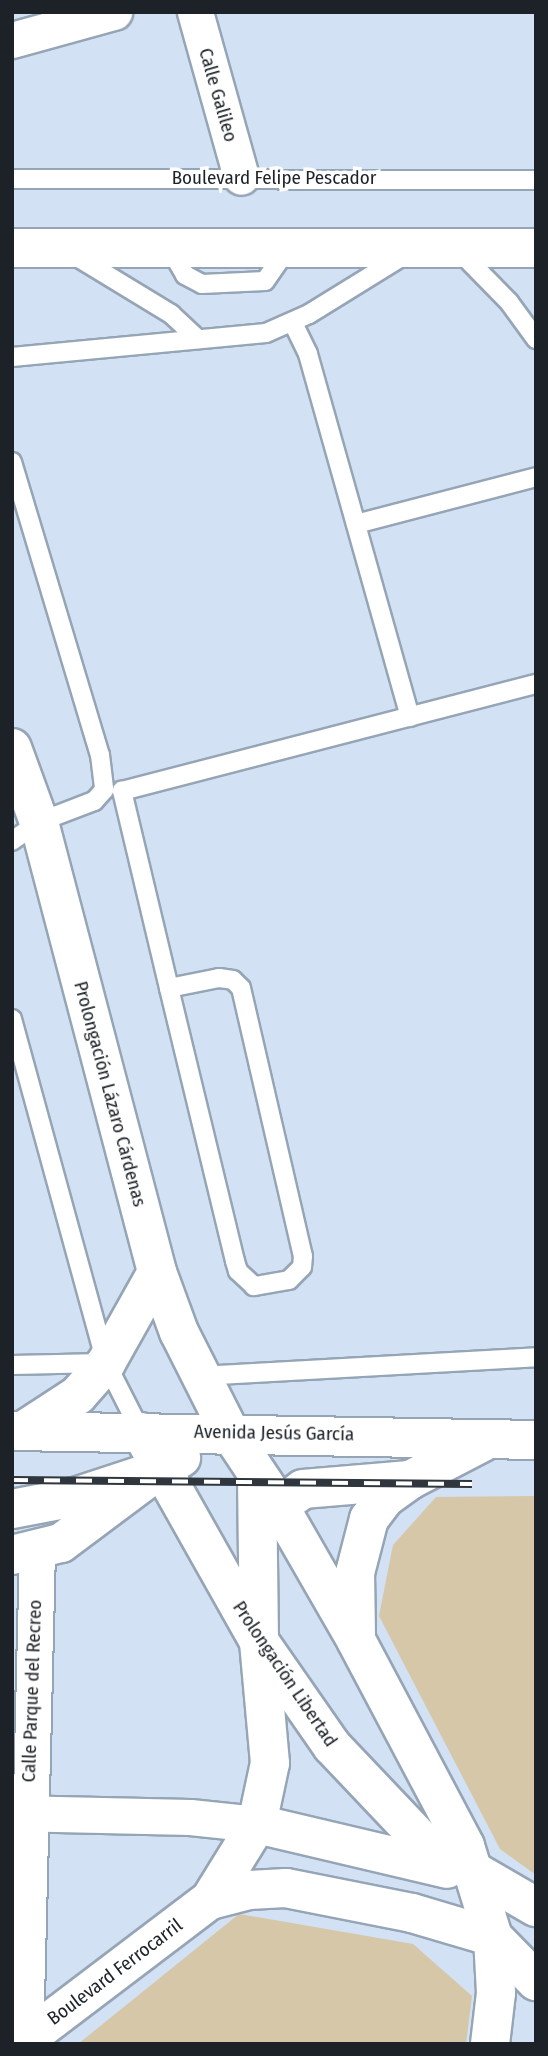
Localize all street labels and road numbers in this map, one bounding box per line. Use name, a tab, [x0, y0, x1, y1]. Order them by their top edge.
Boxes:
street label: Calle Galileo	[194, 45, 242, 145]
street label: Boulevard Felipe Pescador	[172, 167, 376, 189]
street label: Prolongación Lázaro Cárdenas	[69, 979, 151, 1209]
street label: Avenida Jesús García	[194, 1420, 354, 1446]
street label: Prolongación Libertad	[228, 1597, 342, 1751]
street label: Calle Parque del Recreo	[17, 1599, 47, 1783]
street label: Boulevard Ferrocarril	[43, 1914, 187, 2030]

